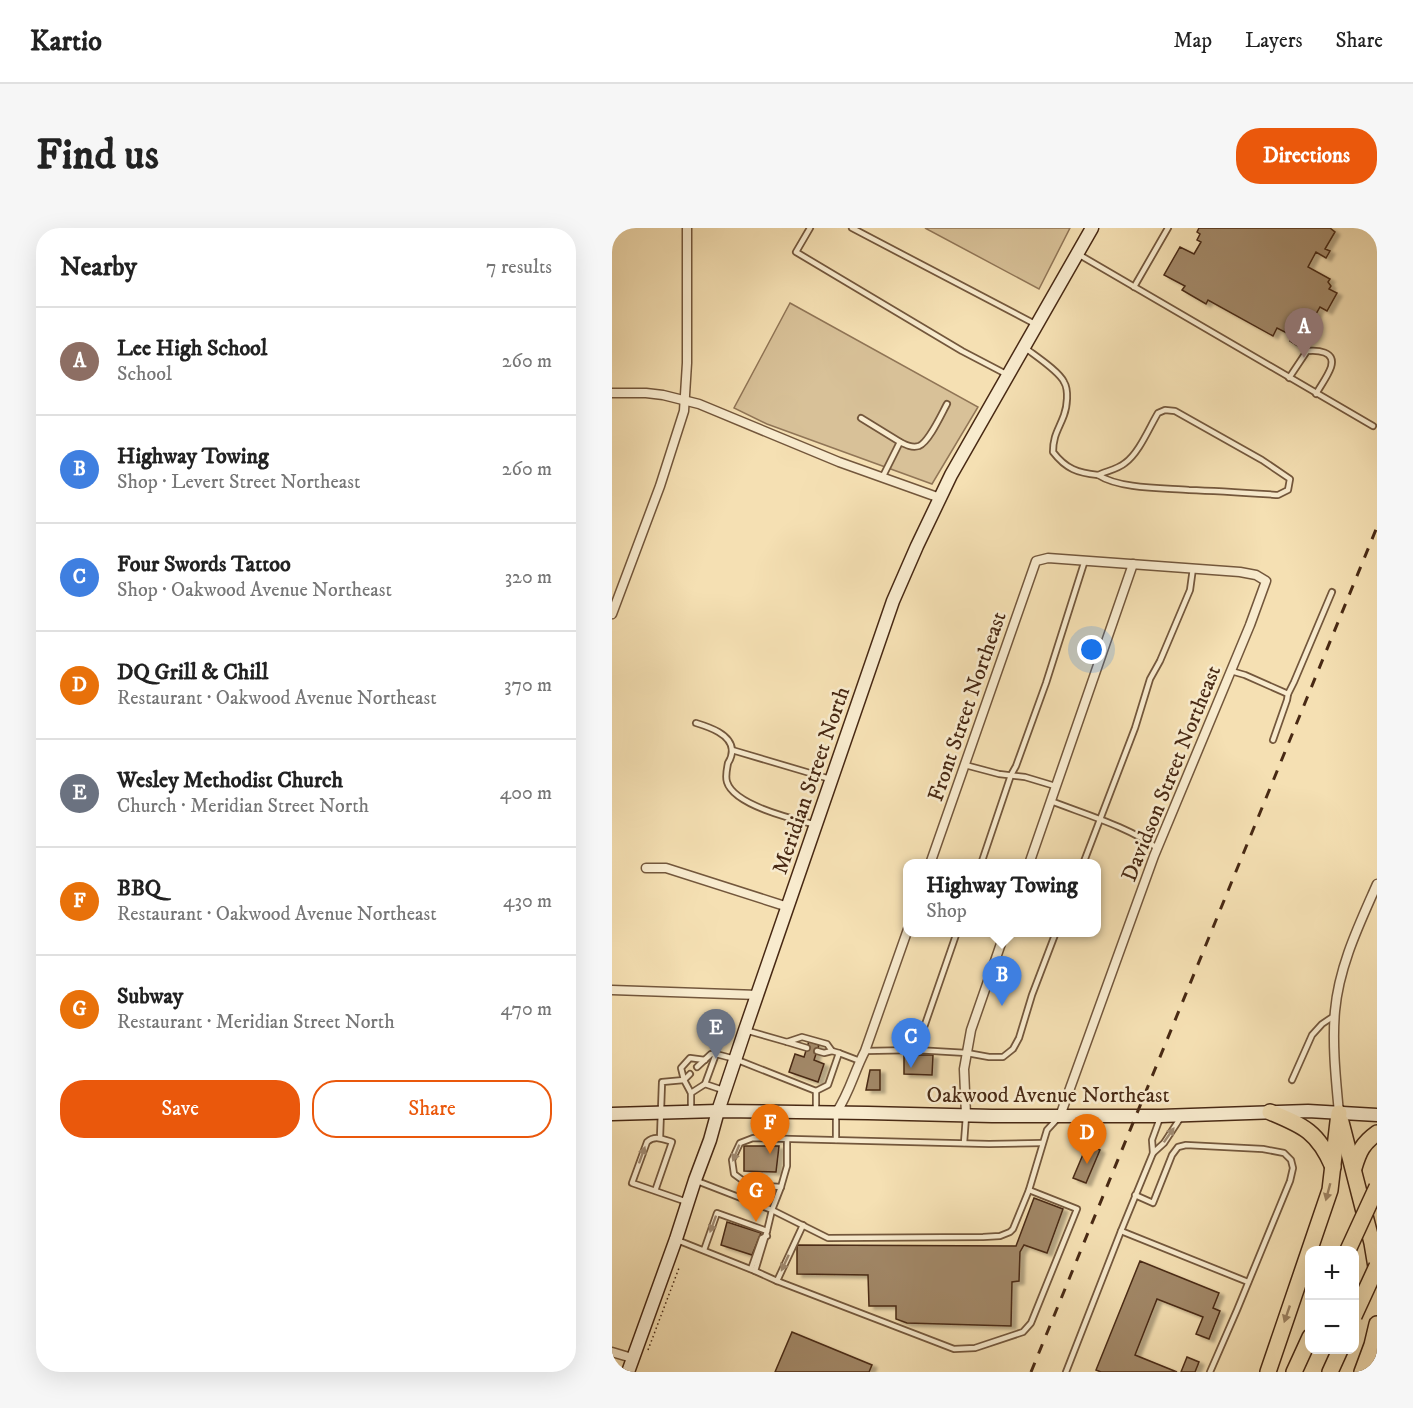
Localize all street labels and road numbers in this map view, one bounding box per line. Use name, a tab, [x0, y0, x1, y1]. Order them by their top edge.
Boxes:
street label: Front Street Northeast	[922, 608, 1013, 805]
street label: Davidson Street Northeast	[1116, 662, 1227, 886]
street label: Meridian Street North	[767, 683, 856, 878]
street label: Oakwood Avenue Northeast	[927, 1082, 1169, 1109]

